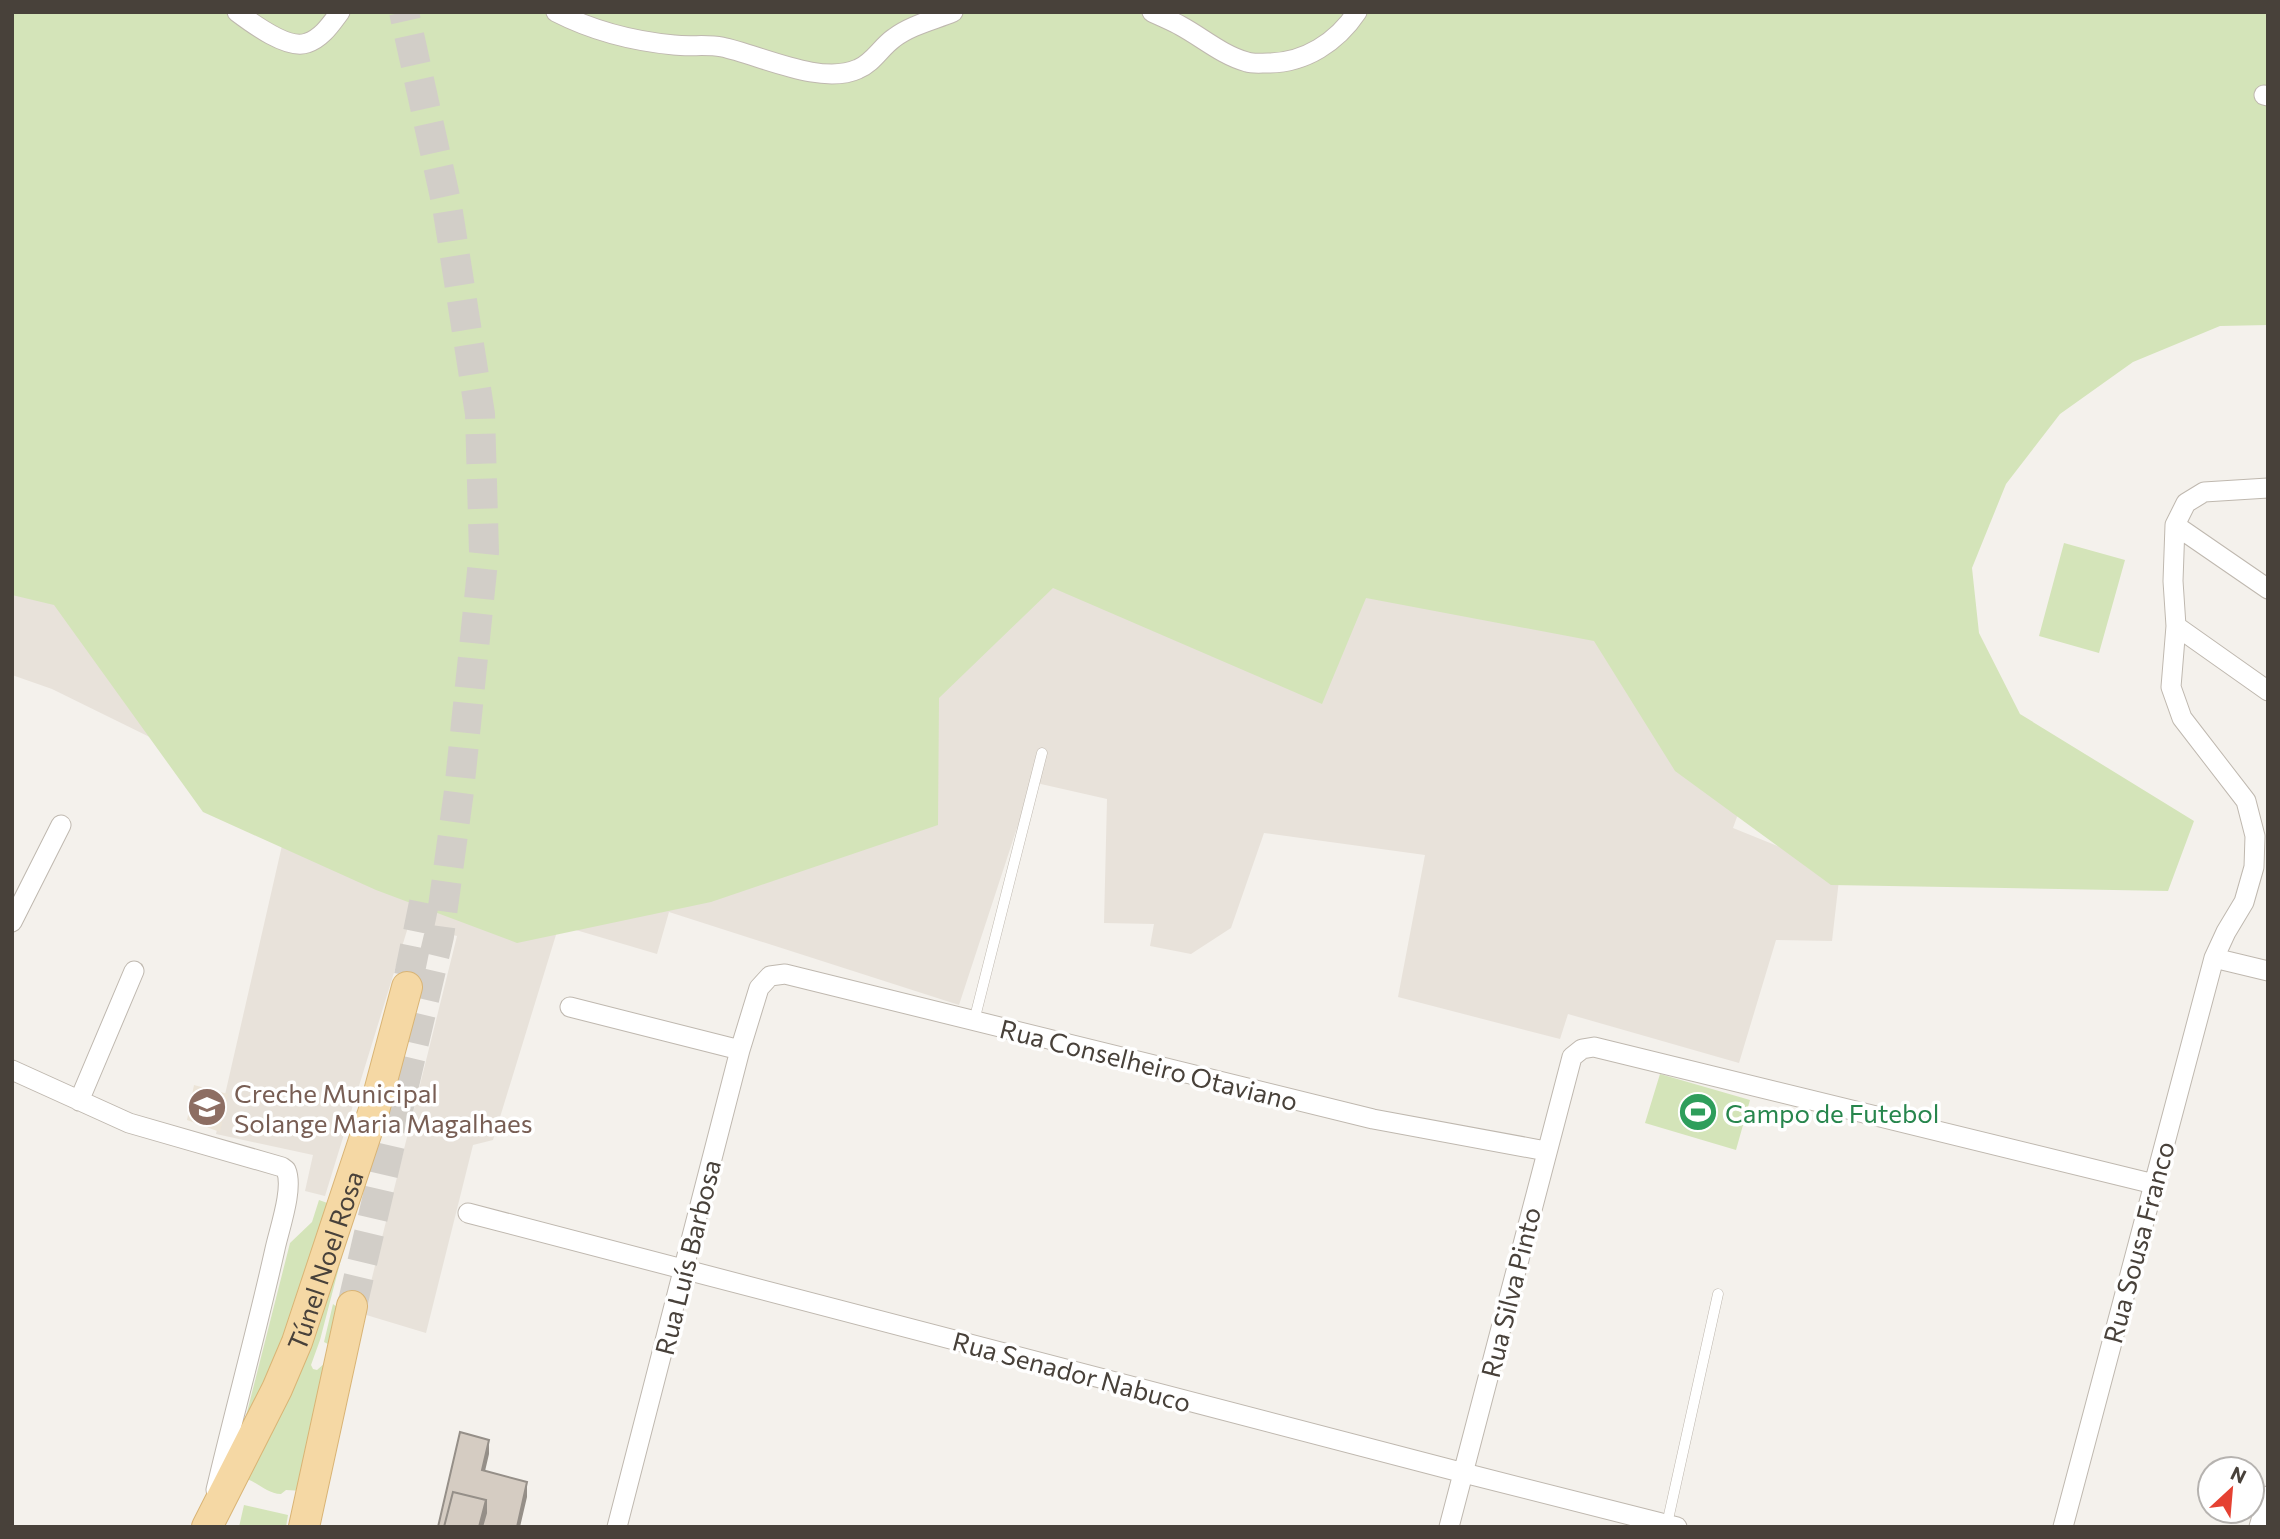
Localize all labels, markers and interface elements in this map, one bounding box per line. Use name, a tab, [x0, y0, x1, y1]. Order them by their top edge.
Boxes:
street label: Rua Conselheiro Otaviano	[997, 1012, 1301, 1116]
place label: Creche Municipal Solange Maria Magalhaes	[234, 1077, 533, 1138]
school or university icon: Creche Municipal Solange Maria Magalhaes	[186, 1086, 228, 1128]
sports icon: Campo de Futebol	[1677, 1091, 1719, 1133]
place label: Campo de Futebol	[1725, 1097, 1939, 1128]
street label: Rua Sousa Franco	[2096, 1138, 2180, 1346]
street label: Rua Luís Barbosa	[648, 1156, 726, 1358]
street label: Túnel Noel Rosa	[280, 1167, 368, 1355]
street label: Rua Silva Pinto	[1474, 1204, 1546, 1380]
street label: Rua Senador Nabuco	[950, 1324, 1194, 1418]
north arrow	[2196, 1455, 2266, 1525]
text: N	[2227, 1461, 2250, 1488]

